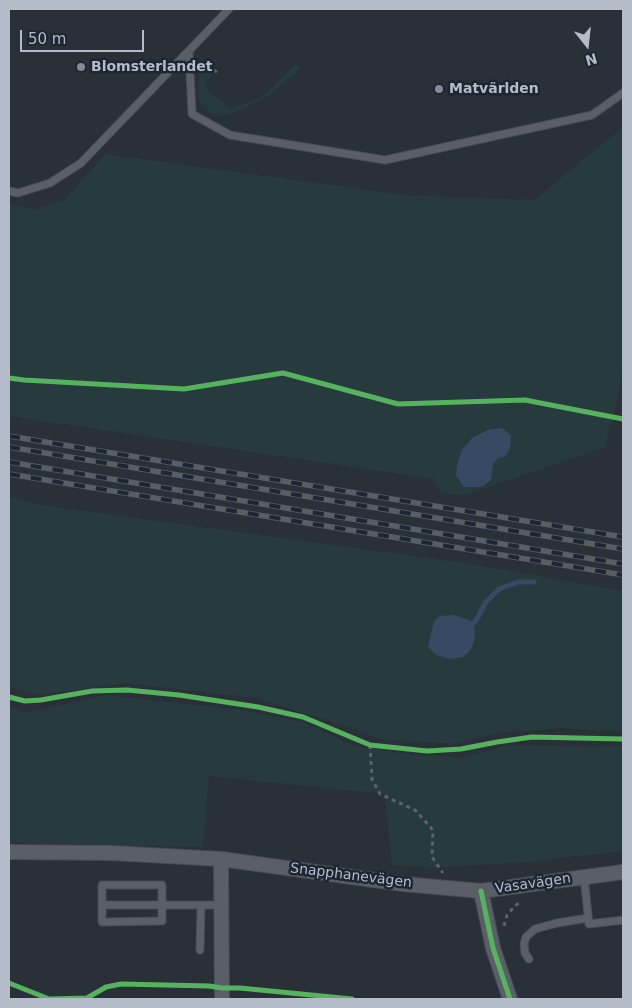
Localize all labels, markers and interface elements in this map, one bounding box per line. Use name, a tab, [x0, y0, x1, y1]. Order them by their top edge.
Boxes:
scale bar	[22, 20, 146, 52]
north arrow	[562, 20, 612, 70]
text: 50 m	[28, 30, 66, 48]
text: N	[583, 50, 599, 69]
place label: Blomsterlandet	[91, 59, 213, 75]
marker: Blomsterlandet	[75, 61, 87, 73]
place label: Matvärlden	[449, 81, 539, 97]
marker: Matvärlden	[433, 83, 445, 95]
street label: Snapphanevägen	[289, 860, 413, 892]
street label: Vasavägen	[494, 870, 572, 898]

